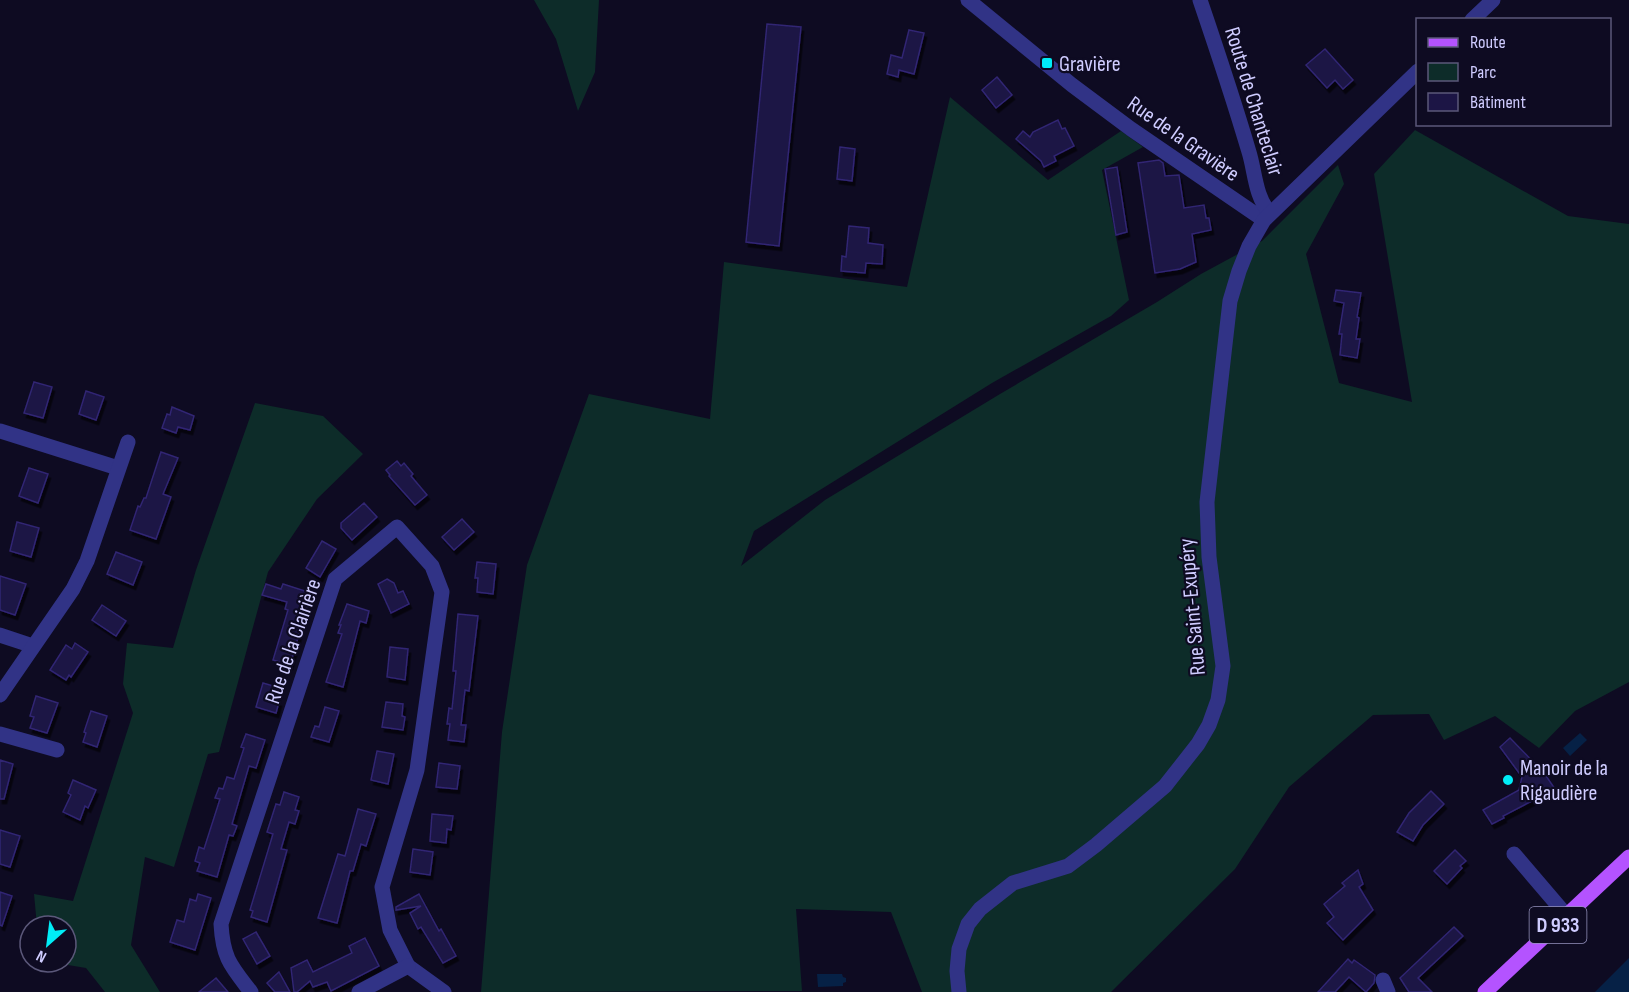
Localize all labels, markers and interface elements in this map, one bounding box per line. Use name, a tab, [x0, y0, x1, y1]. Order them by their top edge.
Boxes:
legend	[1416, 18, 1611, 126]
street label: Route de Chanteclair	[1218, 24, 1289, 179]
text: Route	[1470, 32, 1506, 53]
place label: Gravière	[1059, 51, 1121, 78]
marker: Gravière	[1040, 56, 1054, 70]
text: Parc	[1470, 62, 1496, 83]
street label: Rue de la Gravière	[1122, 91, 1244, 188]
text: Bâtiment	[1470, 92, 1526, 113]
street label: Rue Saint-Exupéry	[1173, 537, 1212, 676]
street label: Rue de la Clairière	[259, 575, 327, 708]
place label: Manoir de la Rigaudière	[1520, 755, 1608, 807]
marker: Manoir de la Rigaudière	[1501, 773, 1515, 787]
road number: D 933	[1530, 907, 1586, 943]
north arrow	[18, 914, 78, 974]
text: N	[33, 946, 50, 966]

